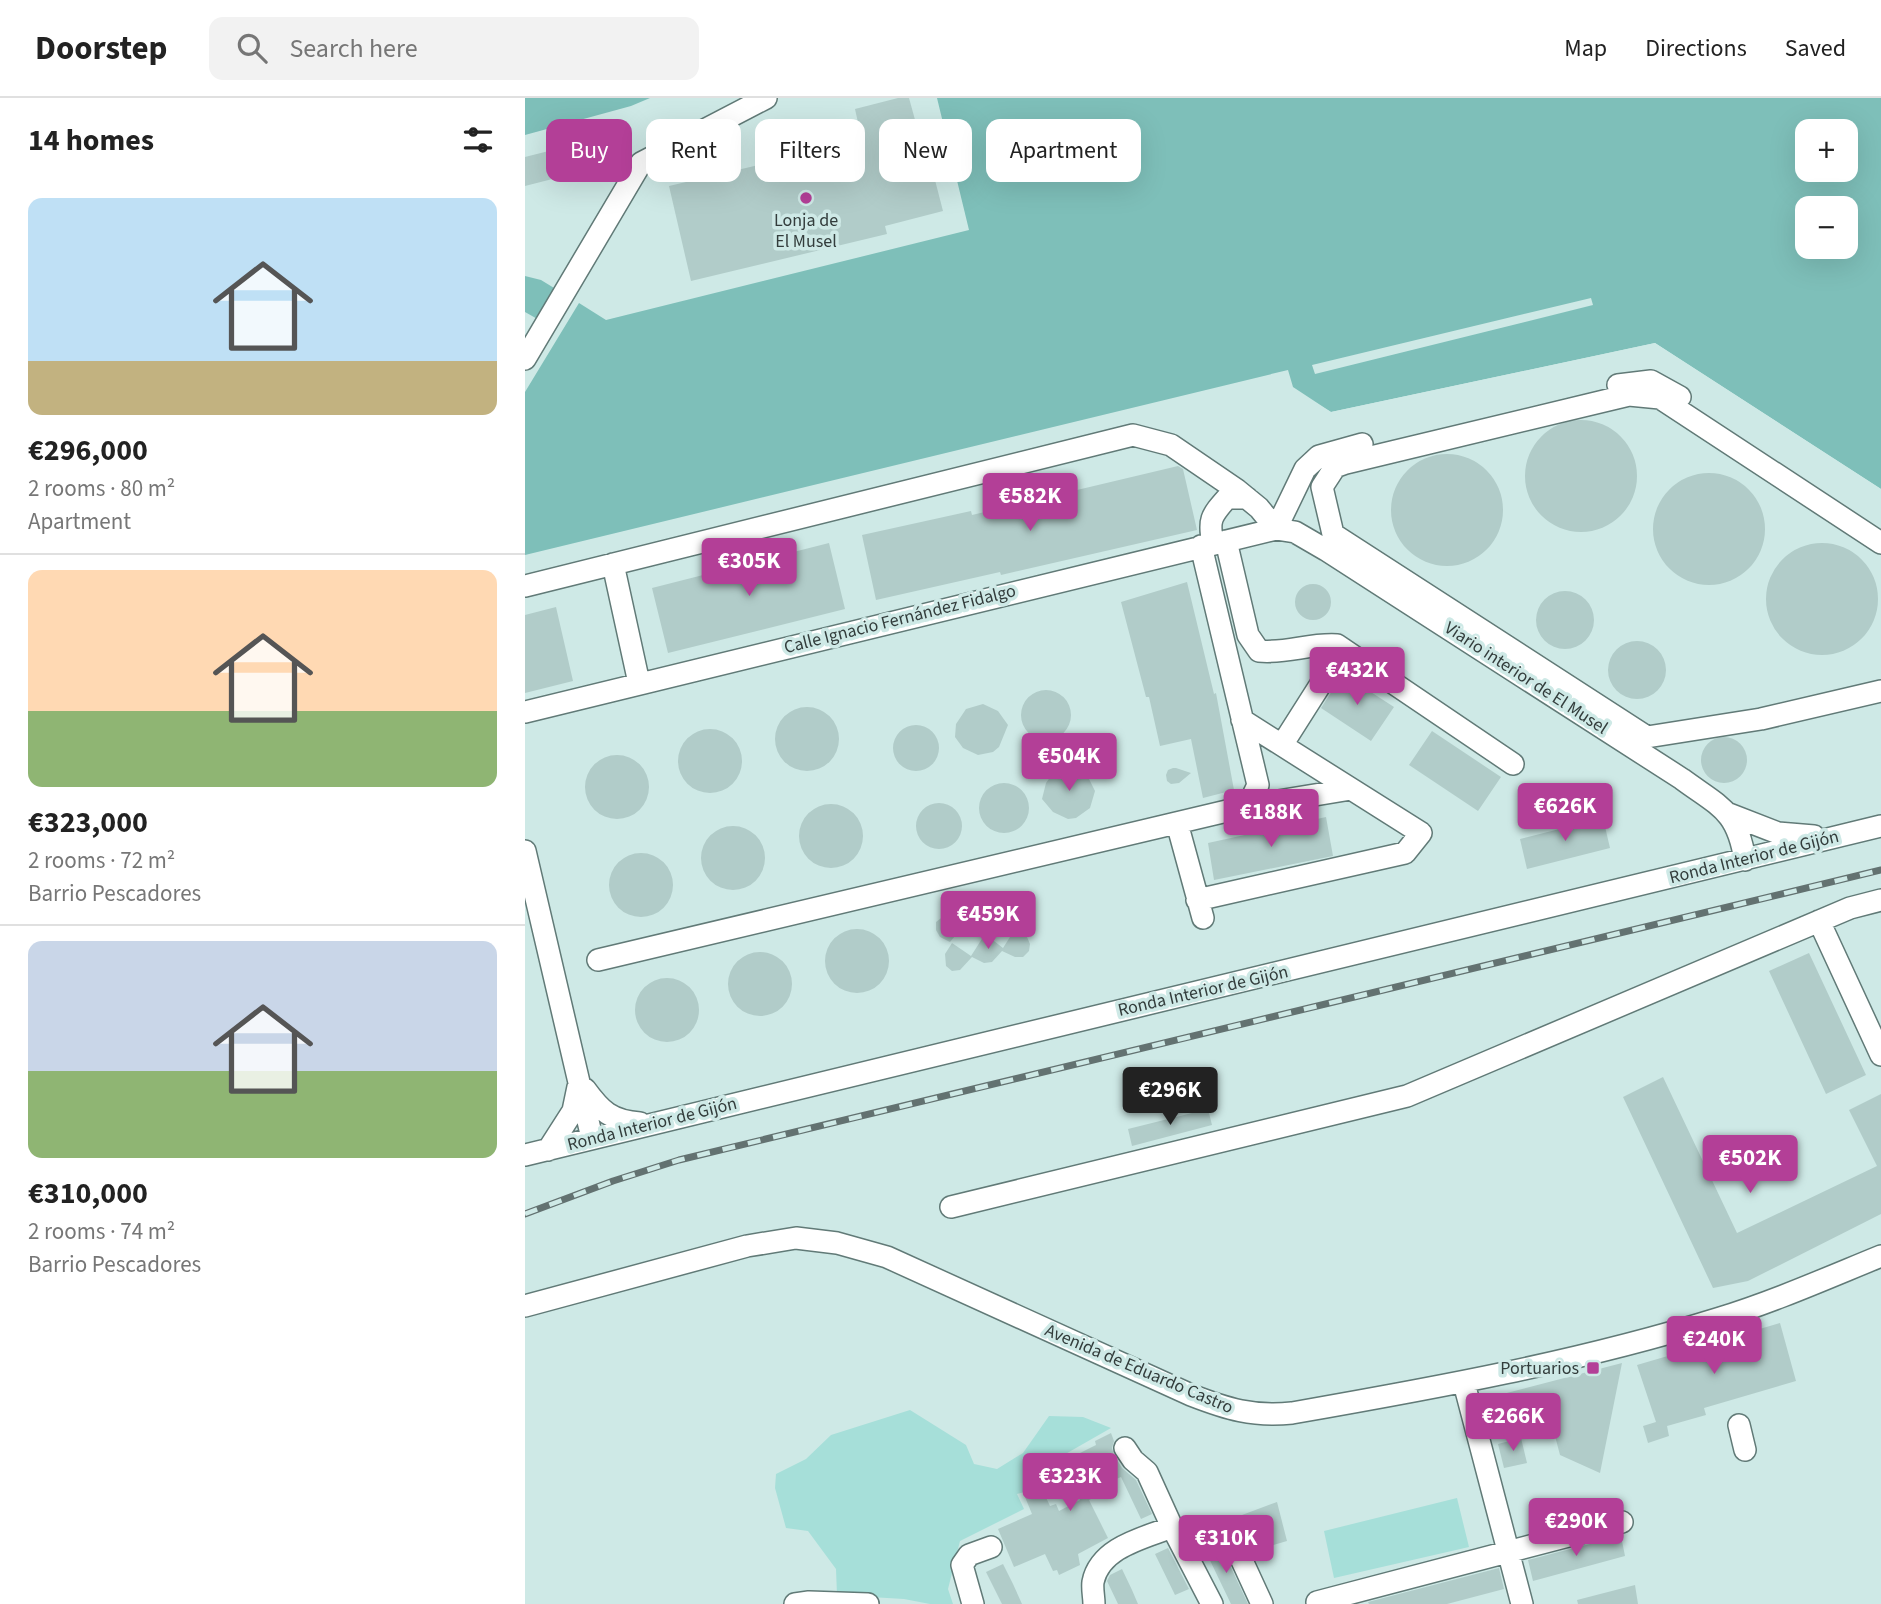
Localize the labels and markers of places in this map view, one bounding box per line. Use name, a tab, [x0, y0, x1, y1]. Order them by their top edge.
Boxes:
marker: Lonja de El Musel	[798, 190, 814, 206]
place label: Lonja de El Musel	[774, 208, 838, 254]
pin: €582K	[981, 474, 1079, 533]
pin: €305K	[700, 538, 798, 598]
pin: €432K	[1308, 648, 1406, 707]
pin: €504K	[1020, 734, 1118, 793]
pin: €626K	[1516, 784, 1614, 843]
pin: €188K	[1222, 790, 1320, 849]
pin: €459K	[939, 892, 1037, 951]
pin: €296K	[1121, 1068, 1219, 1127]
pin: €502K	[1701, 1136, 1799, 1195]
pin: €240K	[1665, 1316, 1763, 1376]
place label: Portuarios	[1500, 1356, 1579, 1381]
marker: Portuarios	[1585, 1360, 1601, 1376]
pin: €266K	[1464, 1394, 1562, 1453]
pin: €323K	[1021, 1454, 1119, 1513]
pin: €290K	[1527, 1498, 1625, 1558]
pin: €310K	[1177, 1516, 1275, 1575]

